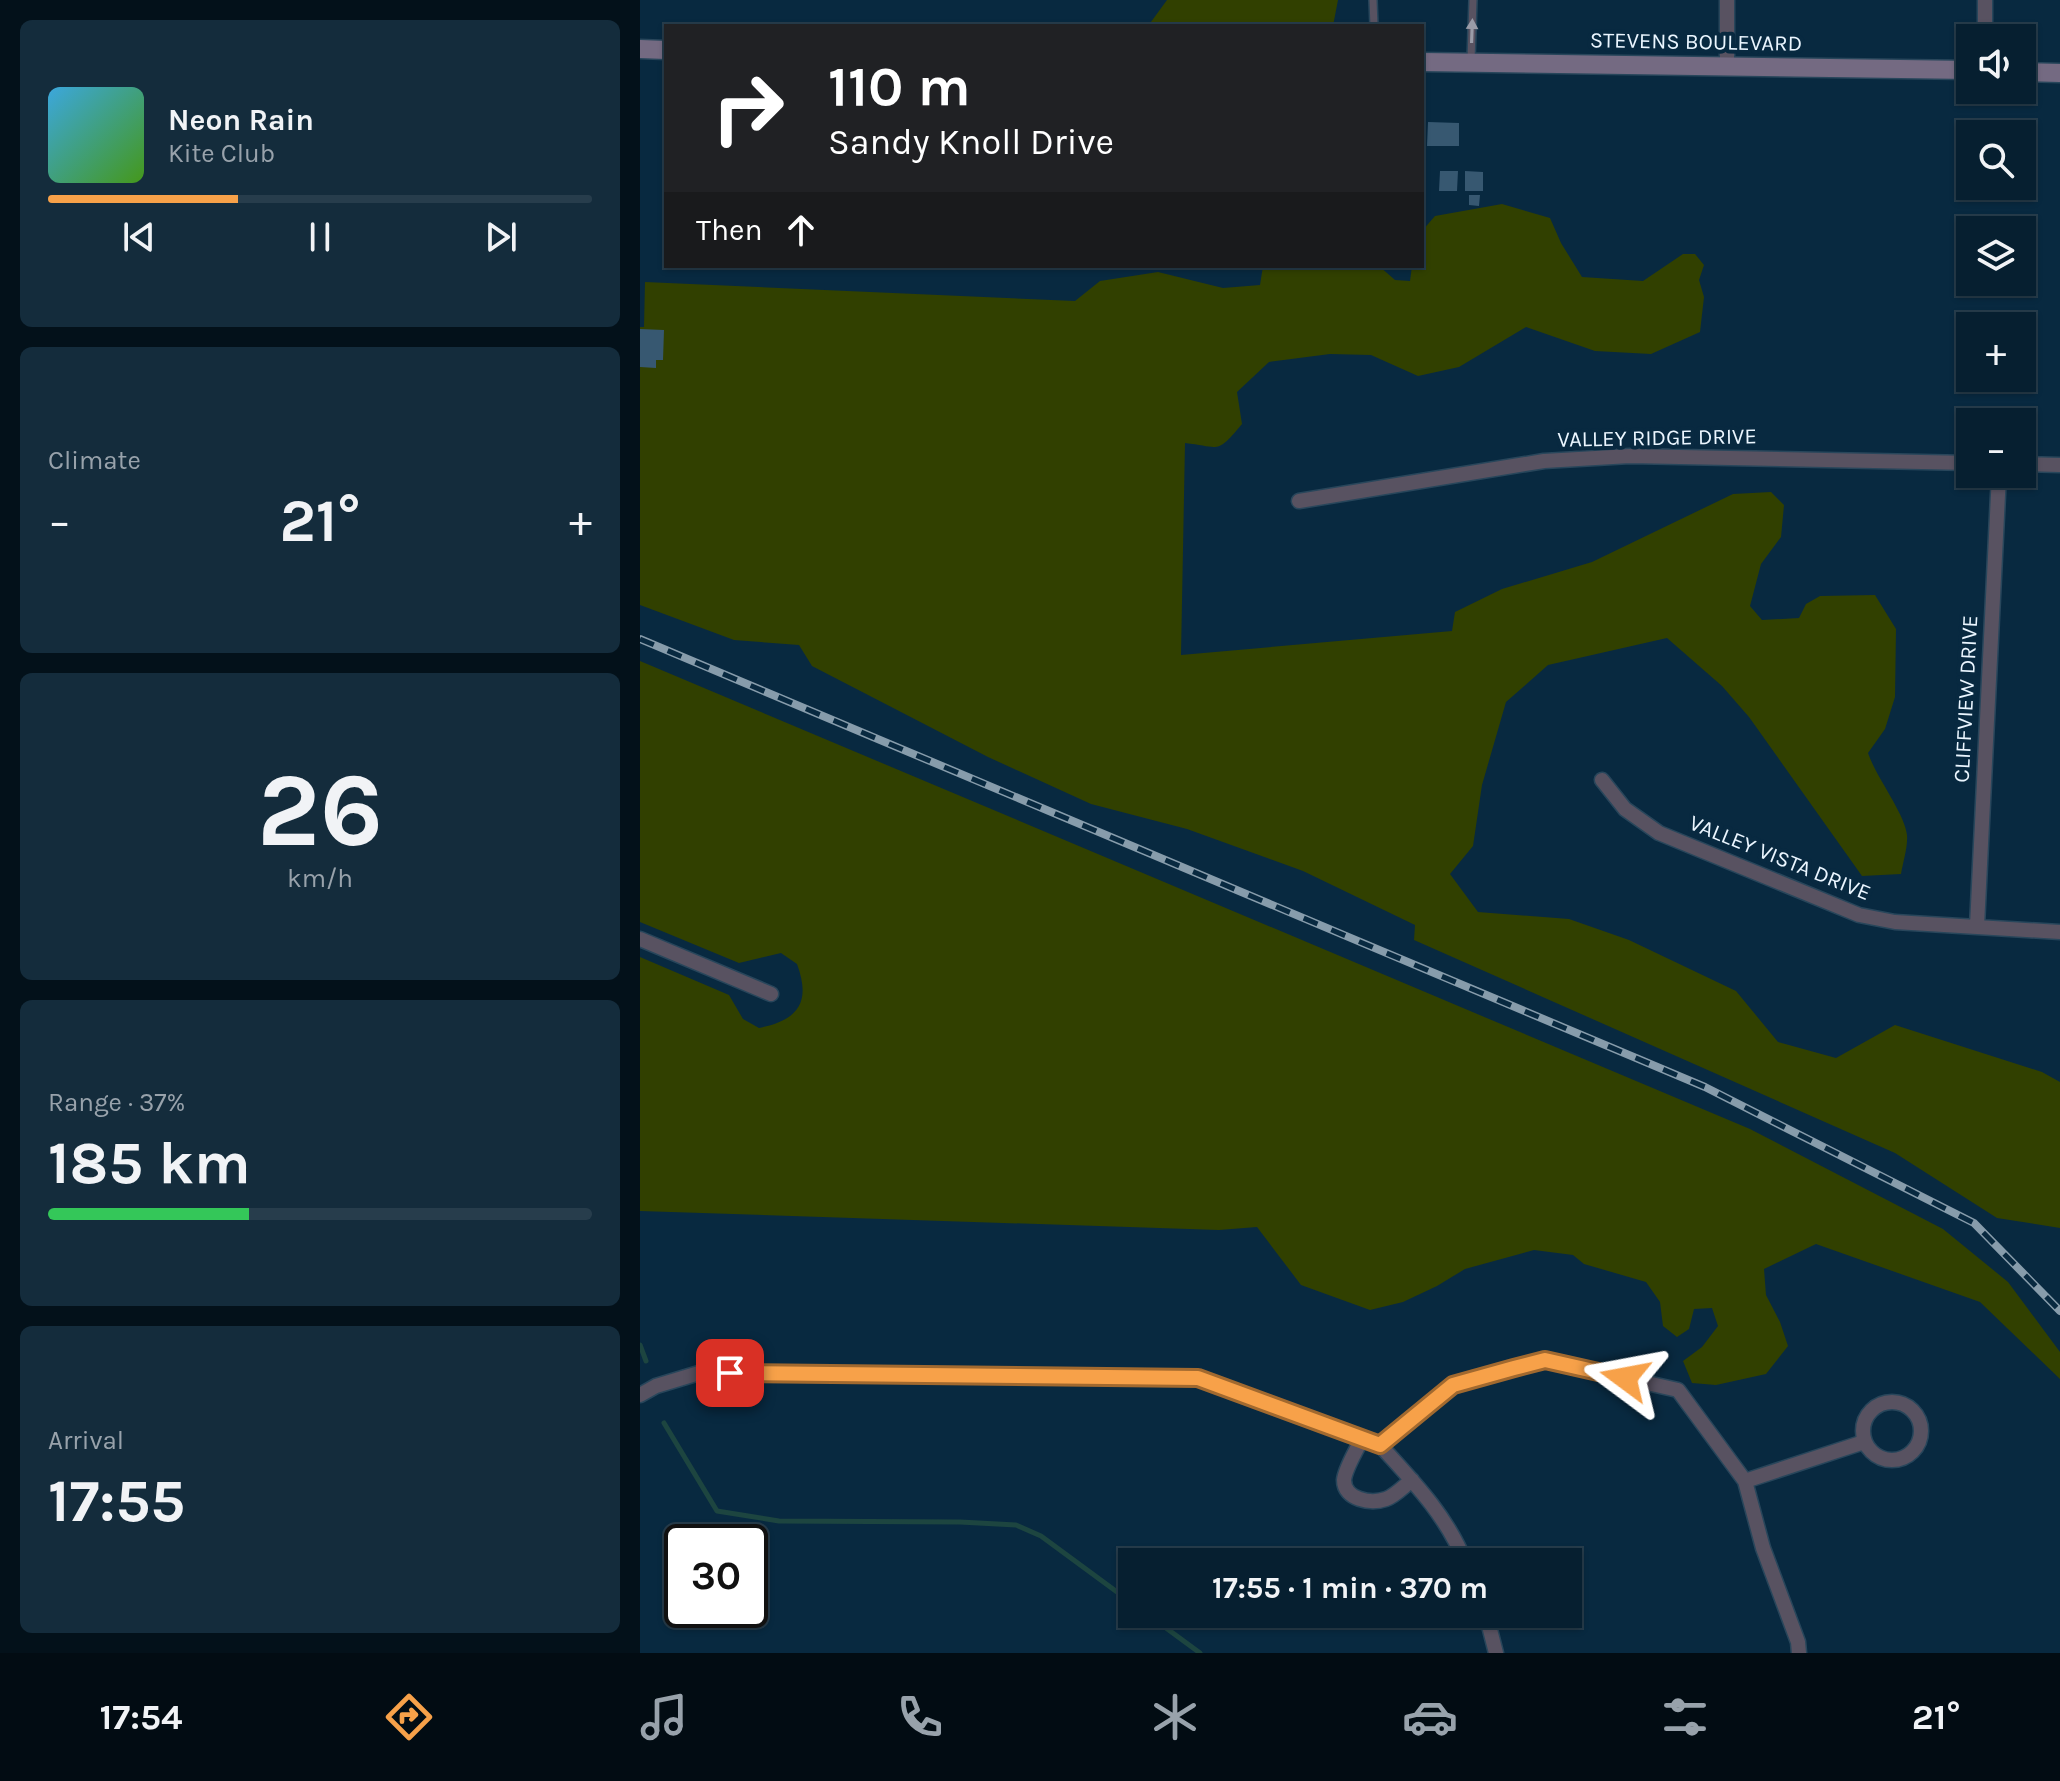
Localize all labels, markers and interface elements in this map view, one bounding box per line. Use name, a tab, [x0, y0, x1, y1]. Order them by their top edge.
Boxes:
one-way arrow	[1466, 18, 1479, 43]
map controls	[1956, 24, 2036, 488]
button: sound	[1956, 24, 2036, 104]
street label: STEVENS BOULEVARD	[1590, 27, 1802, 57]
text: 110 m	[828, 54, 971, 119]
icon: right	[696, 56, 800, 160]
text: Neon Rain	[168, 102, 314, 138]
button: search	[1956, 120, 2036, 200]
text: Sandy Knoll Drive	[828, 121, 1114, 163]
text: Kite Club	[168, 138, 275, 169]
icon: ahead	[779, 208, 823, 252]
text: Then	[696, 212, 763, 248]
icon: previous	[117, 215, 161, 259]
icon: pause	[298, 215, 342, 259]
icon: next	[479, 215, 523, 259]
button: layers	[1956, 216, 2036, 296]
button: +	[1956, 312, 2036, 392]
button: −	[1956, 408, 2036, 488]
street label: VALLEY RIDGE DRIVE	[1557, 423, 1757, 453]
text: Climate	[48, 445, 141, 476]
text: 21°	[280, 486, 361, 556]
text: −	[48, 496, 71, 547]
text: +	[569, 496, 592, 547]
street label: CLIFFVIEW DRIVE	[1949, 615, 1983, 783]
text: 26	[257, 750, 383, 871]
street label: VALLEY VISTA DRIVE	[1686, 810, 1874, 906]
text: km/h	[287, 863, 353, 894]
text: Range · 37%	[48, 1087, 185, 1118]
text: 185 km	[48, 1128, 251, 1198]
position arrow	[1583, 1336, 1667, 1420]
pin	[696, 1339, 764, 1407]
icon: arrive	[708, 1351, 752, 1395]
text: Arrival	[48, 1425, 124, 1456]
text: 17:55	[48, 1466, 185, 1536]
speed limit sign: 30	[664, 1524, 768, 1628]
text: 17:55 · 1 min · 370 m	[1212, 1570, 1488, 1606]
icon: directions	[381, 1689, 437, 1745]
icon: music	[636, 1689, 692, 1745]
icon: phone	[892, 1689, 948, 1745]
icon: climate	[1147, 1689, 1203, 1745]
icon: car	[1402, 1689, 1458, 1745]
icon: filters	[1657, 1689, 1713, 1745]
text: 17:54	[100, 1696, 182, 1738]
text: 21°	[1912, 1696, 1960, 1738]

